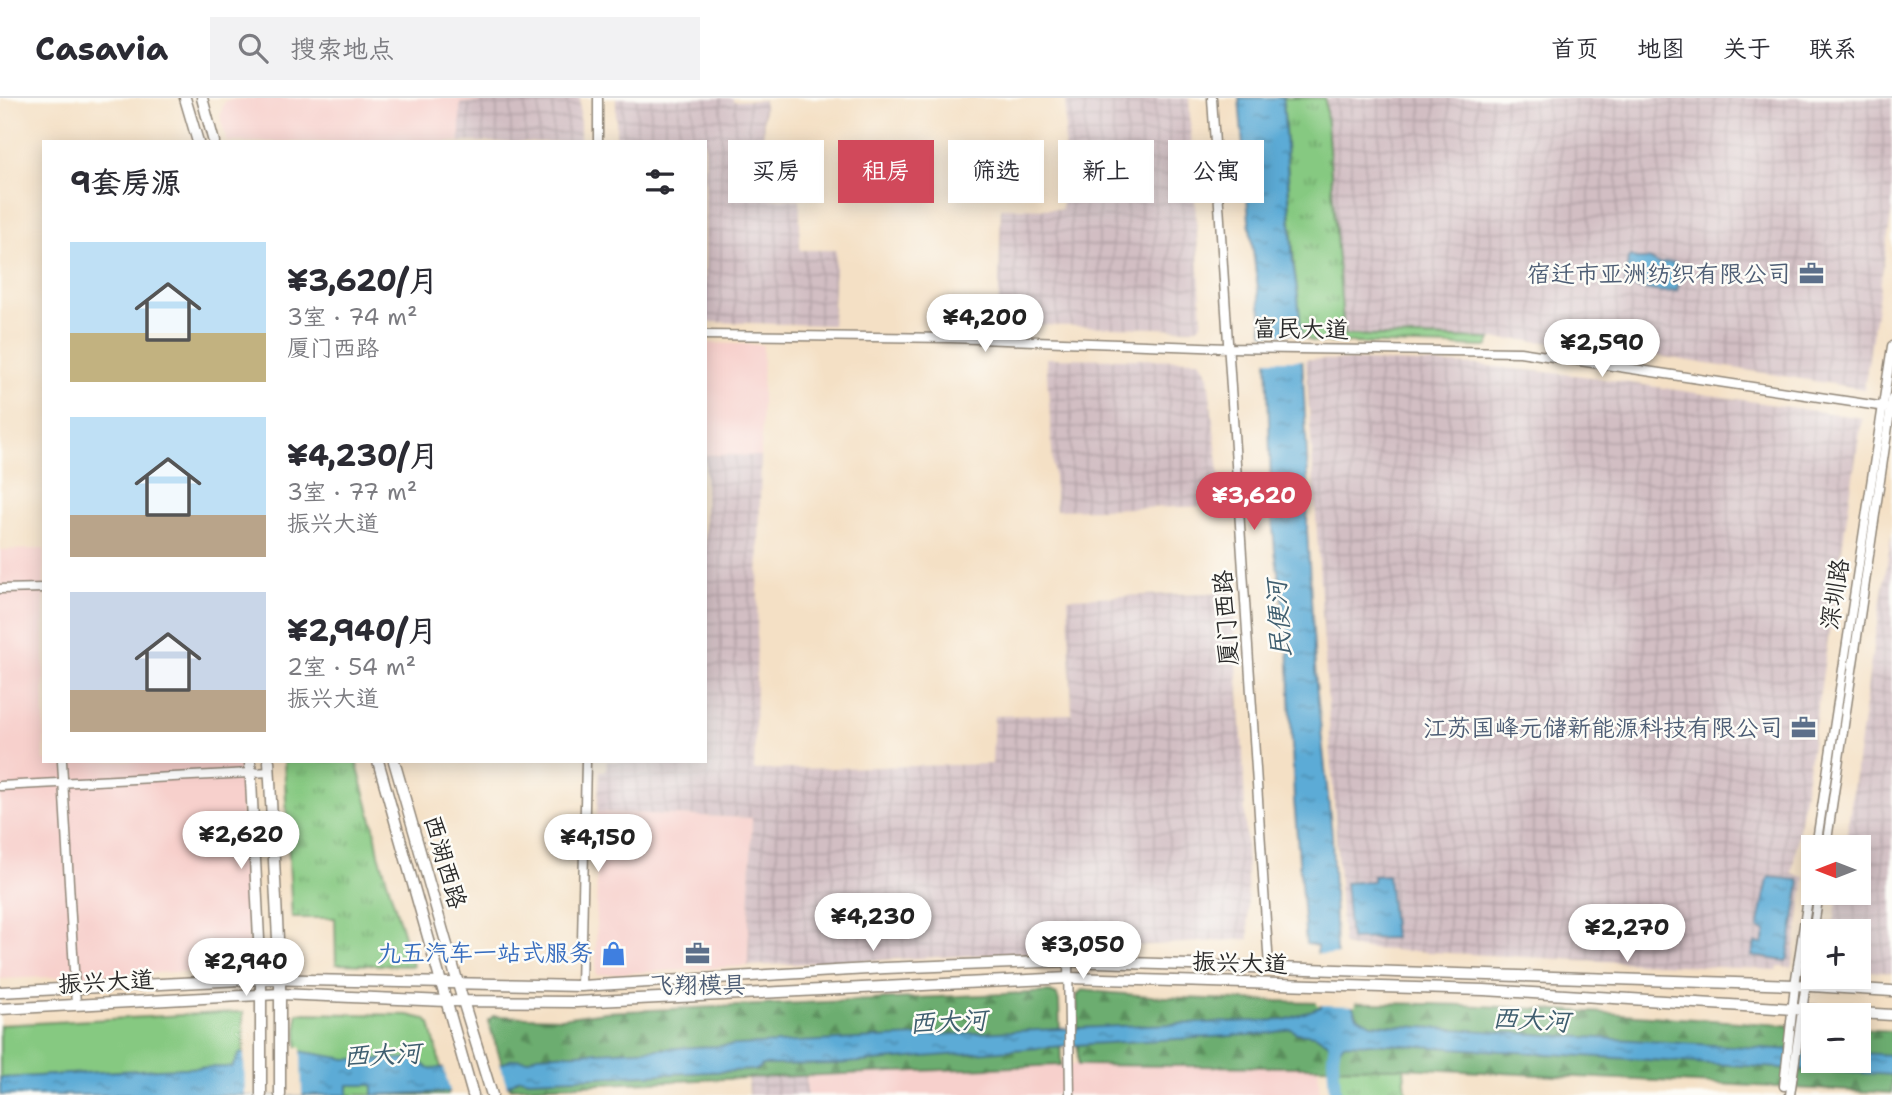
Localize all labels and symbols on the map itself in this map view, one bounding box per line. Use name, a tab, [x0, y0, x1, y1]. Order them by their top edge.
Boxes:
place label: 宿迁市亚洲纺织有限公司	[1527, 258, 1791, 290]
office icon: 宿迁市亚洲纺织有限公司	[1797, 260, 1825, 288]
pin: ¥4,200	[928, 294, 1042, 354]
street label: 富民大道	[1253, 312, 1349, 346]
pin: ¥2,590	[1545, 320, 1659, 379]
pin: ¥3,620	[1197, 472, 1311, 532]
street label: 深圳路	[1814, 556, 1856, 632]
street label: 厦门西路	[1207, 569, 1245, 667]
water label: 民便河	[1258, 575, 1298, 659]
place label: 江苏国峰元储新能源科技有限公司	[1423, 712, 1783, 744]
office icon: 江苏国峰元储新能源科技有限公司	[1789, 714, 1817, 742]
street label: 西湖西路	[416, 811, 474, 913]
pin: ¥2,620	[184, 812, 298, 871]
pin: ¥4,150	[541, 814, 655, 874]
north arrow	[1801, 835, 1871, 905]
pin: ¥4,230	[816, 894, 930, 953]
pin: ¥2,270	[1570, 904, 1684, 964]
pin: ¥3,050	[1026, 922, 1140, 981]
place label: 九五汽车一站式服务	[377, 937, 593, 969]
pin: ¥2,940	[189, 939, 303, 998]
shop icon: 九五汽车一站式服务	[599, 939, 627, 967]
office icon: 飞翔模具	[684, 940, 712, 968]
street label: 振兴大道	[1191, 945, 1289, 981]
street label: 振兴大道	[57, 964, 155, 1000]
place label: 飞翔模具	[650, 969, 746, 1001]
water label: 西大河	[1491, 999, 1575, 1039]
water label: 西大河	[908, 1001, 992, 1041]
water label: 西大河	[342, 1034, 426, 1074]

